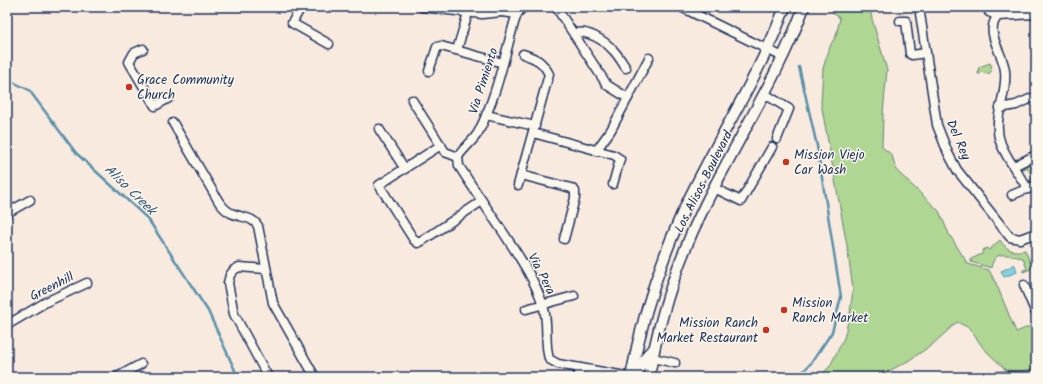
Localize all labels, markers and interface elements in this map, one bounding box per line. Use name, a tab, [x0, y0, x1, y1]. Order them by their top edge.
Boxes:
street label: Via Pimiento	[463, 45, 505, 117]
place label: Grace Community Church	[137, 70, 235, 106]
marker: Grace Community Church	[124, 82, 134, 92]
street label: Del Rey	[940, 116, 976, 164]
street label: Los Alisos Boulevard	[669, 127, 739, 237]
place label: Mission Viejo Car Wash	[794, 145, 865, 181]
marker: Mission Viejo Car Wash	[781, 157, 791, 167]
water label: Aliso Creek	[99, 159, 163, 222]
street label: Via Pera	[522, 249, 560, 299]
street label: Greenhill	[26, 267, 78, 307]
place label: Mission Ranch Market	[792, 293, 869, 329]
marker: Mission Ranch Market	[779, 305, 789, 315]
place label: Mission Ranch Market Restaurant	[656, 313, 759, 349]
marker: Mission Ranch Market Restaurant	[761, 325, 771, 335]

